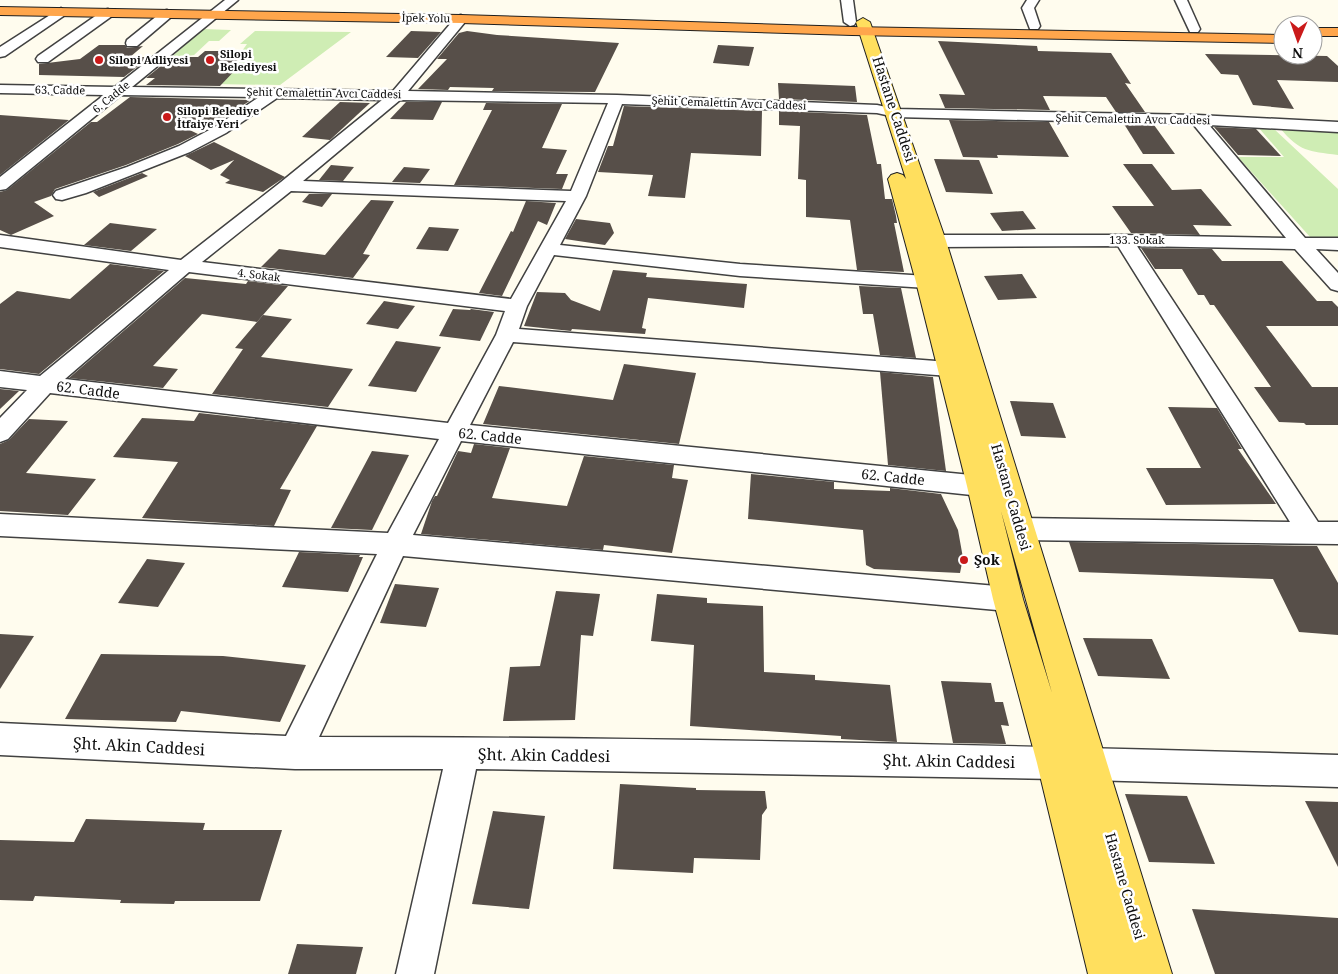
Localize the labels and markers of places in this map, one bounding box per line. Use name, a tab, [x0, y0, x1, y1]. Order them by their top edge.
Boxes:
place label: Silopi Belediyesi	[220, 46, 277, 74]
place label: Silopi Adliyesi	[109, 52, 189, 67]
marker: Silopi Adliyesi	[93, 54, 105, 66]
marker: Silopi Belediyesi	[204, 54, 216, 66]
place label: Silopi Belediye İtfaiye Yeri	[177, 103, 259, 131]
marker: Silopi Belediye İtfaiye Yeri	[161, 111, 173, 123]
place label: Şok	[974, 550, 1000, 569]
marker: Şok	[958, 554, 970, 566]

